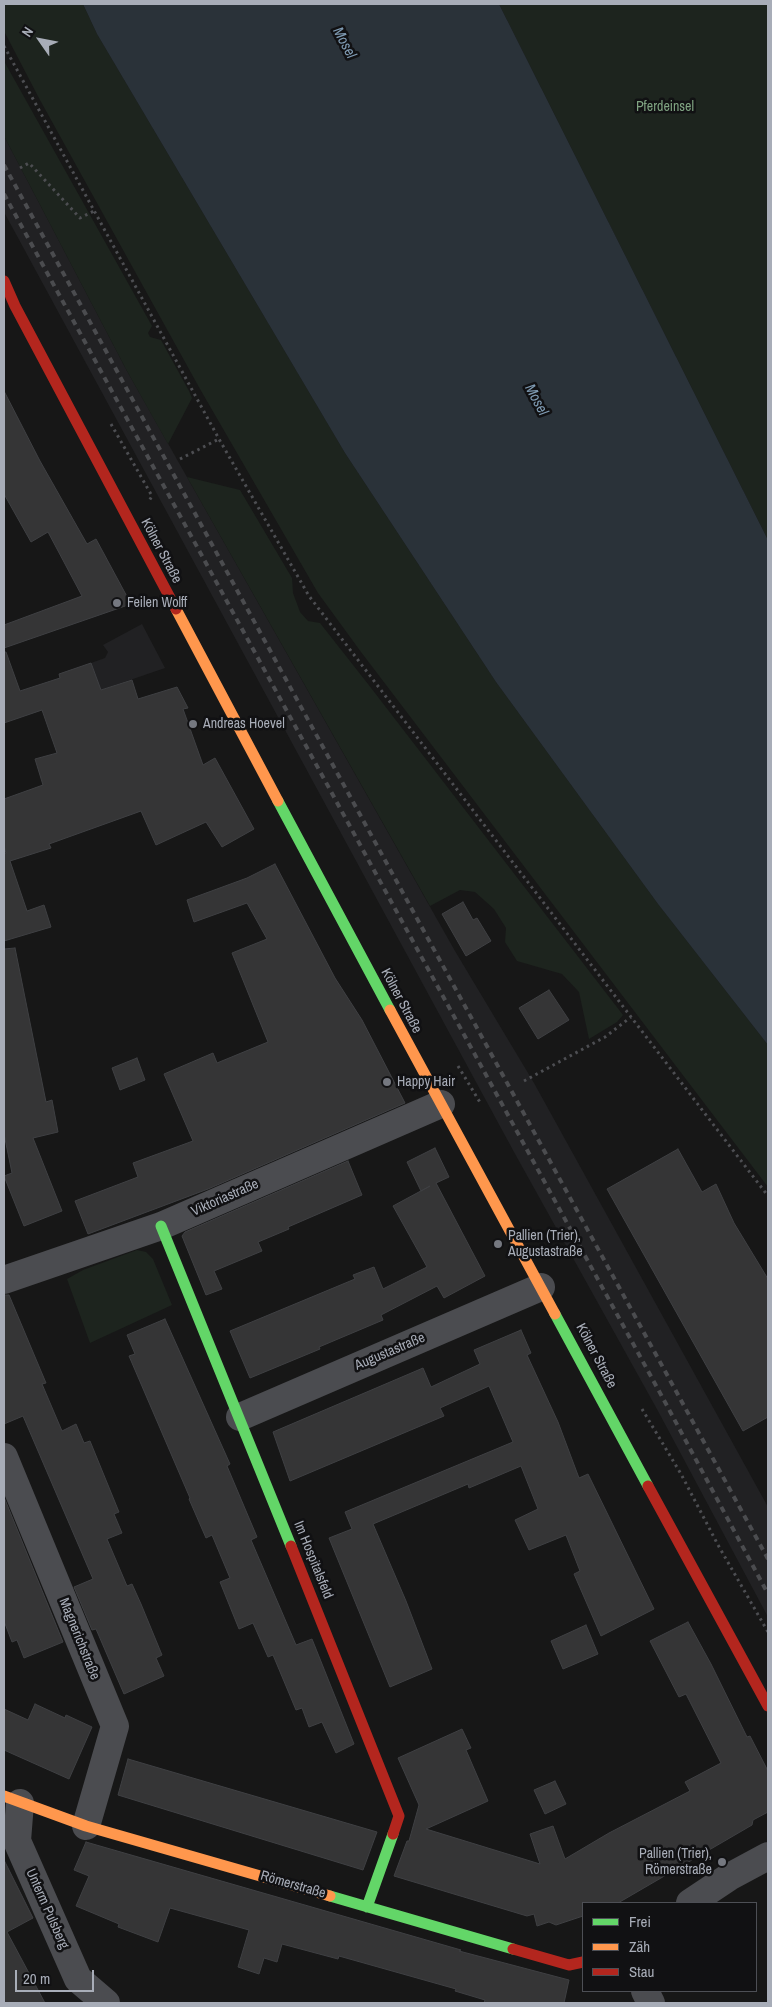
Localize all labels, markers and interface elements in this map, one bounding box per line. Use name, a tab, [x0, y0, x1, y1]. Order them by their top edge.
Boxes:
north arrow	[15, 15, 65, 65]
text: N	[18, 23, 37, 40]
water label: Mosel	[328, 24, 360, 62]
park label: Pferdeinsel	[636, 99, 694, 115]
water label: Mosel	[520, 381, 552, 419]
street label: Kölner Straße	[137, 516, 185, 586]
place label: Feilen Wolff	[127, 595, 187, 611]
marker: Feilen Wolff	[111, 597, 123, 609]
place label: Andreas Hoevel	[203, 716, 285, 732]
marker: Andreas Hoevel	[187, 718, 199, 730]
street label: Kölner Straße	[377, 966, 425, 1036]
place label: Happy Hair	[397, 1074, 455, 1090]
marker: Happy Hair	[381, 1076, 393, 1088]
street label: Viktoriastraße	[189, 1176, 261, 1220]
place label: Pallien (Trier), Augustastraße	[508, 1228, 583, 1260]
marker: Pallien (Trier), Augustastraße	[492, 1238, 504, 1250]
street label: Kölner Straße	[572, 1321, 620, 1391]
street label: Augustastraße	[352, 1330, 428, 1374]
street label: Im Hospitalsfeld	[290, 1519, 336, 1601]
street label: Magnerichstraße	[55, 1596, 103, 1682]
place label: Pallien (Trier), Römerstraße	[639, 1846, 712, 1878]
marker: Pallien (Trier), Römerstraße	[716, 1856, 728, 1868]
street label: Unterm Pulsberg	[22, 1866, 72, 1952]
street label: Römerstraße	[258, 1868, 328, 1902]
legend	[582, 1902, 757, 1992]
text: Frei	[629, 1911, 651, 1932]
text: Zäh	[629, 1936, 650, 1957]
scale bar	[18, 1960, 96, 1992]
text: Stau	[629, 1961, 654, 1982]
text: 20 m	[23, 1968, 50, 1989]

